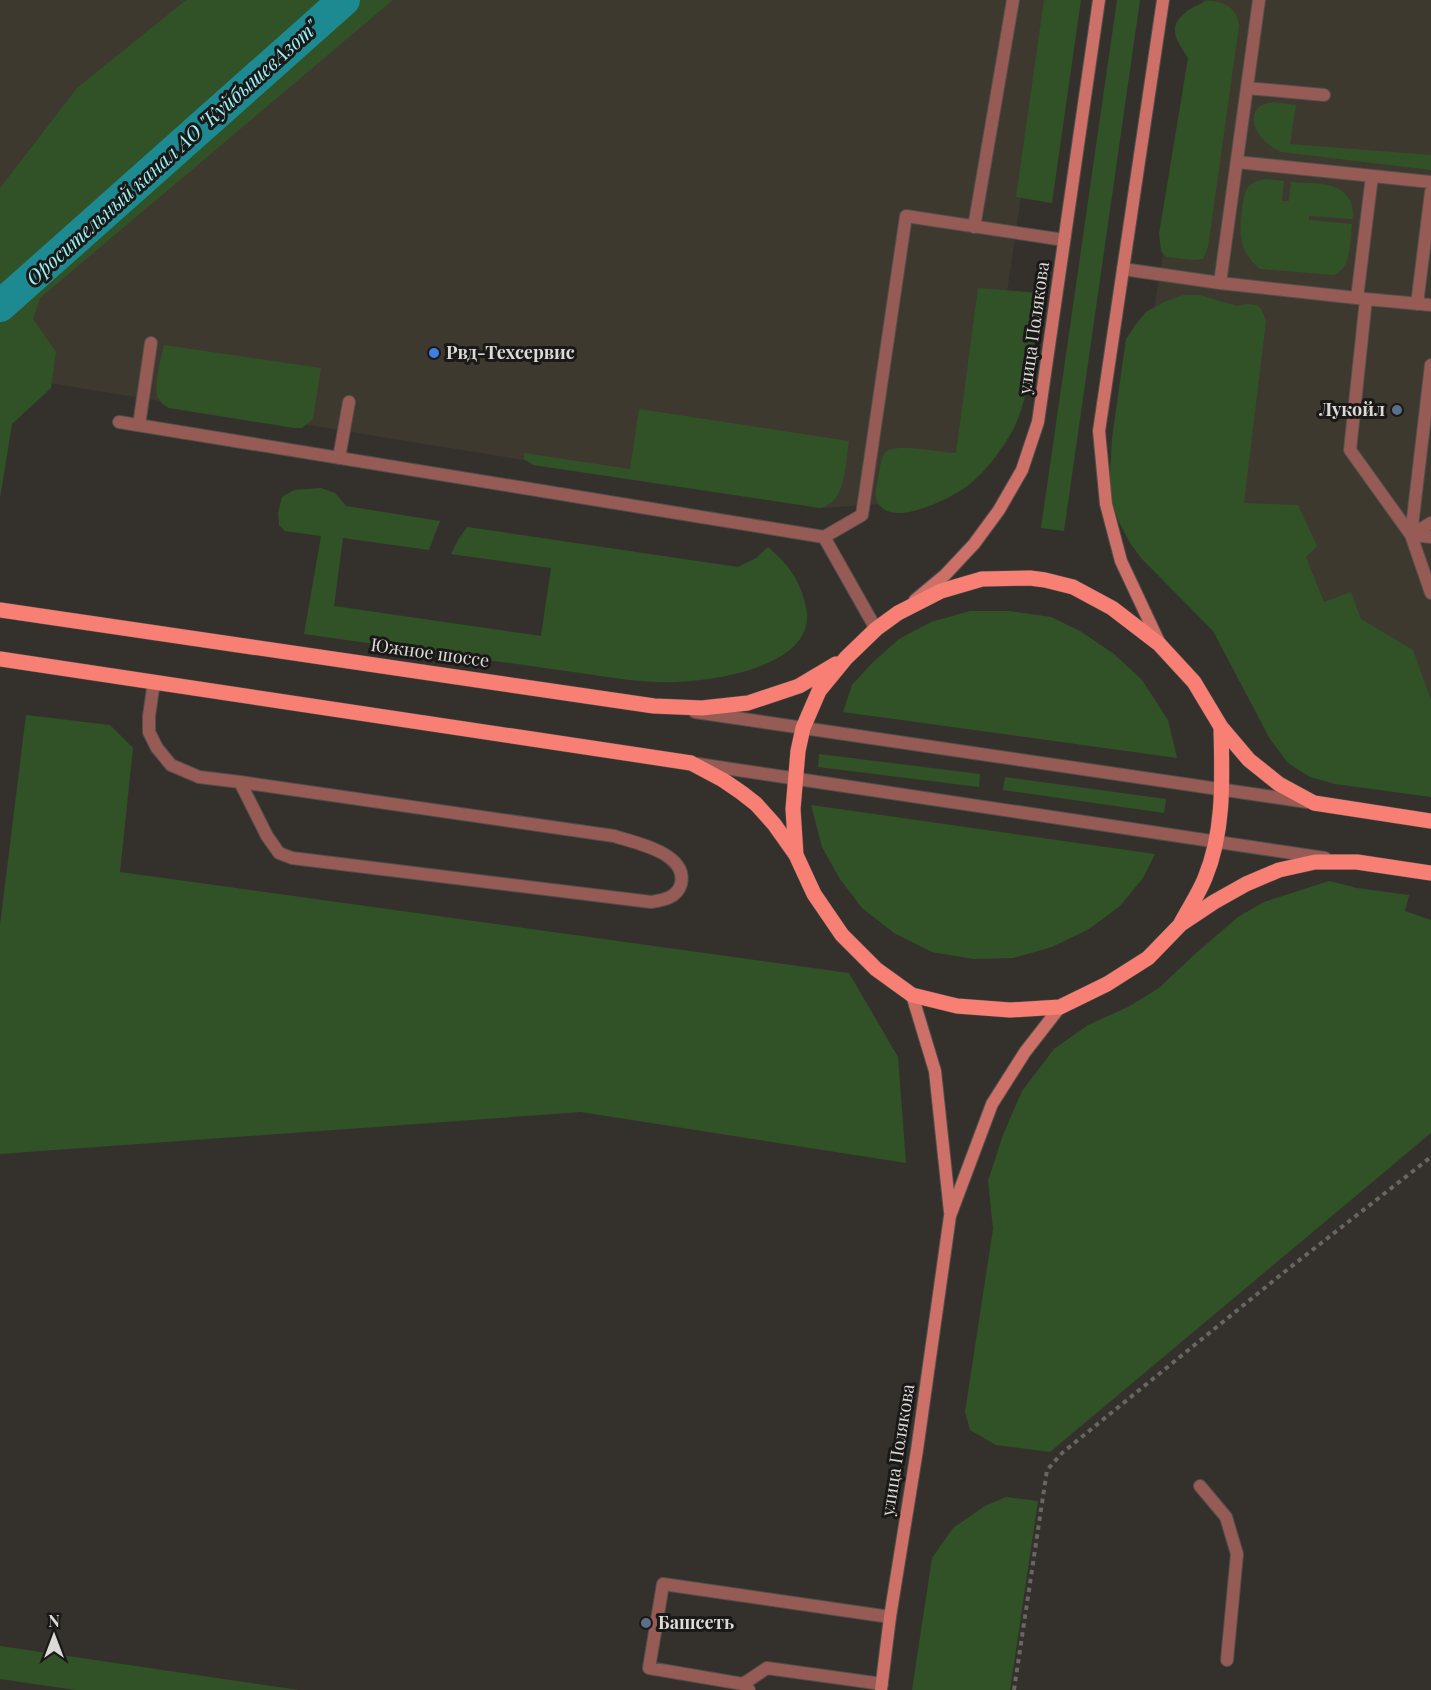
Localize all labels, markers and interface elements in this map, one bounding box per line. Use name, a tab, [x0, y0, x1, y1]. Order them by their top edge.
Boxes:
water label: Оросительный канал АО "КуйбышевАзот"	[19, 13, 324, 290]
street label: улица Полякова	[1012, 260, 1054, 397]
place label: Рвд-Техсервис	[446, 340, 575, 364]
marker: Рвд-Техсервис	[427, 346, 441, 360]
place label: Лукойл	[1318, 397, 1385, 421]
marker: Лукойл	[1390, 403, 1404, 417]
street label: Южное шоссе	[369, 632, 491, 672]
street label: улица Полякова	[875, 1382, 919, 1519]
north arrow	[24, 1606, 84, 1666]
text: N	[48, 1610, 60, 1631]
place label: Башсеть	[658, 1610, 734, 1634]
marker: Башсеть	[639, 1616, 653, 1630]

